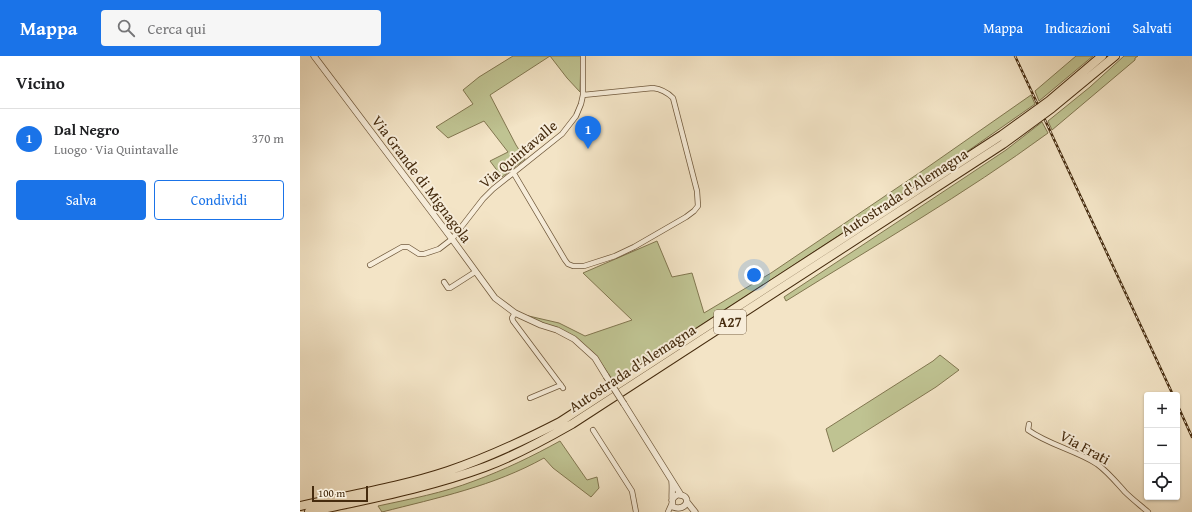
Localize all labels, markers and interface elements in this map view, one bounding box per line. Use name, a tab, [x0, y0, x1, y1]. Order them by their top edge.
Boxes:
search box	[101, 10, 381, 46]
text: Mappa	[20, 14, 77, 42]
icon: search	[115, 17, 137, 39]
text: Cerca qui	[147, 18, 206, 39]
text: Mappa	[983, 18, 1023, 38]
text: Indicazioni	[1045, 18, 1110, 38]
text: Salvati	[1132, 18, 1172, 38]
text: Vicino	[16, 70, 65, 95]
street label: Via Grande di Mignagola	[367, 111, 477, 247]
street label: Via Quintavalle	[474, 115, 562, 193]
pin: 1	[575, 116, 601, 149]
text: Dal Negro	[54, 119, 119, 140]
text: 1	[26, 129, 32, 148]
text: 370 m	[252, 129, 284, 148]
text: Luogo · Via Quintavalle	[54, 140, 178, 159]
street label: Autostrada d'Alemagna	[836, 143, 972, 241]
button: Salva	[16, 180, 146, 220]
button: Condividi	[154, 180, 284, 220]
your location	[744, 265, 764, 285]
road number: A27	[714, 310, 746, 334]
street label: Autostrada d'Alemagna	[564, 319, 700, 417]
map controls	[1144, 392, 1180, 500]
button: +	[1144, 392, 1180, 428]
street label: Via Frati	[1056, 425, 1114, 469]
button: −	[1144, 428, 1180, 464]
button: locate	[1144, 464, 1180, 500]
scale bar	[312, 484, 368, 503]
text: 100 m	[318, 485, 345, 501]

